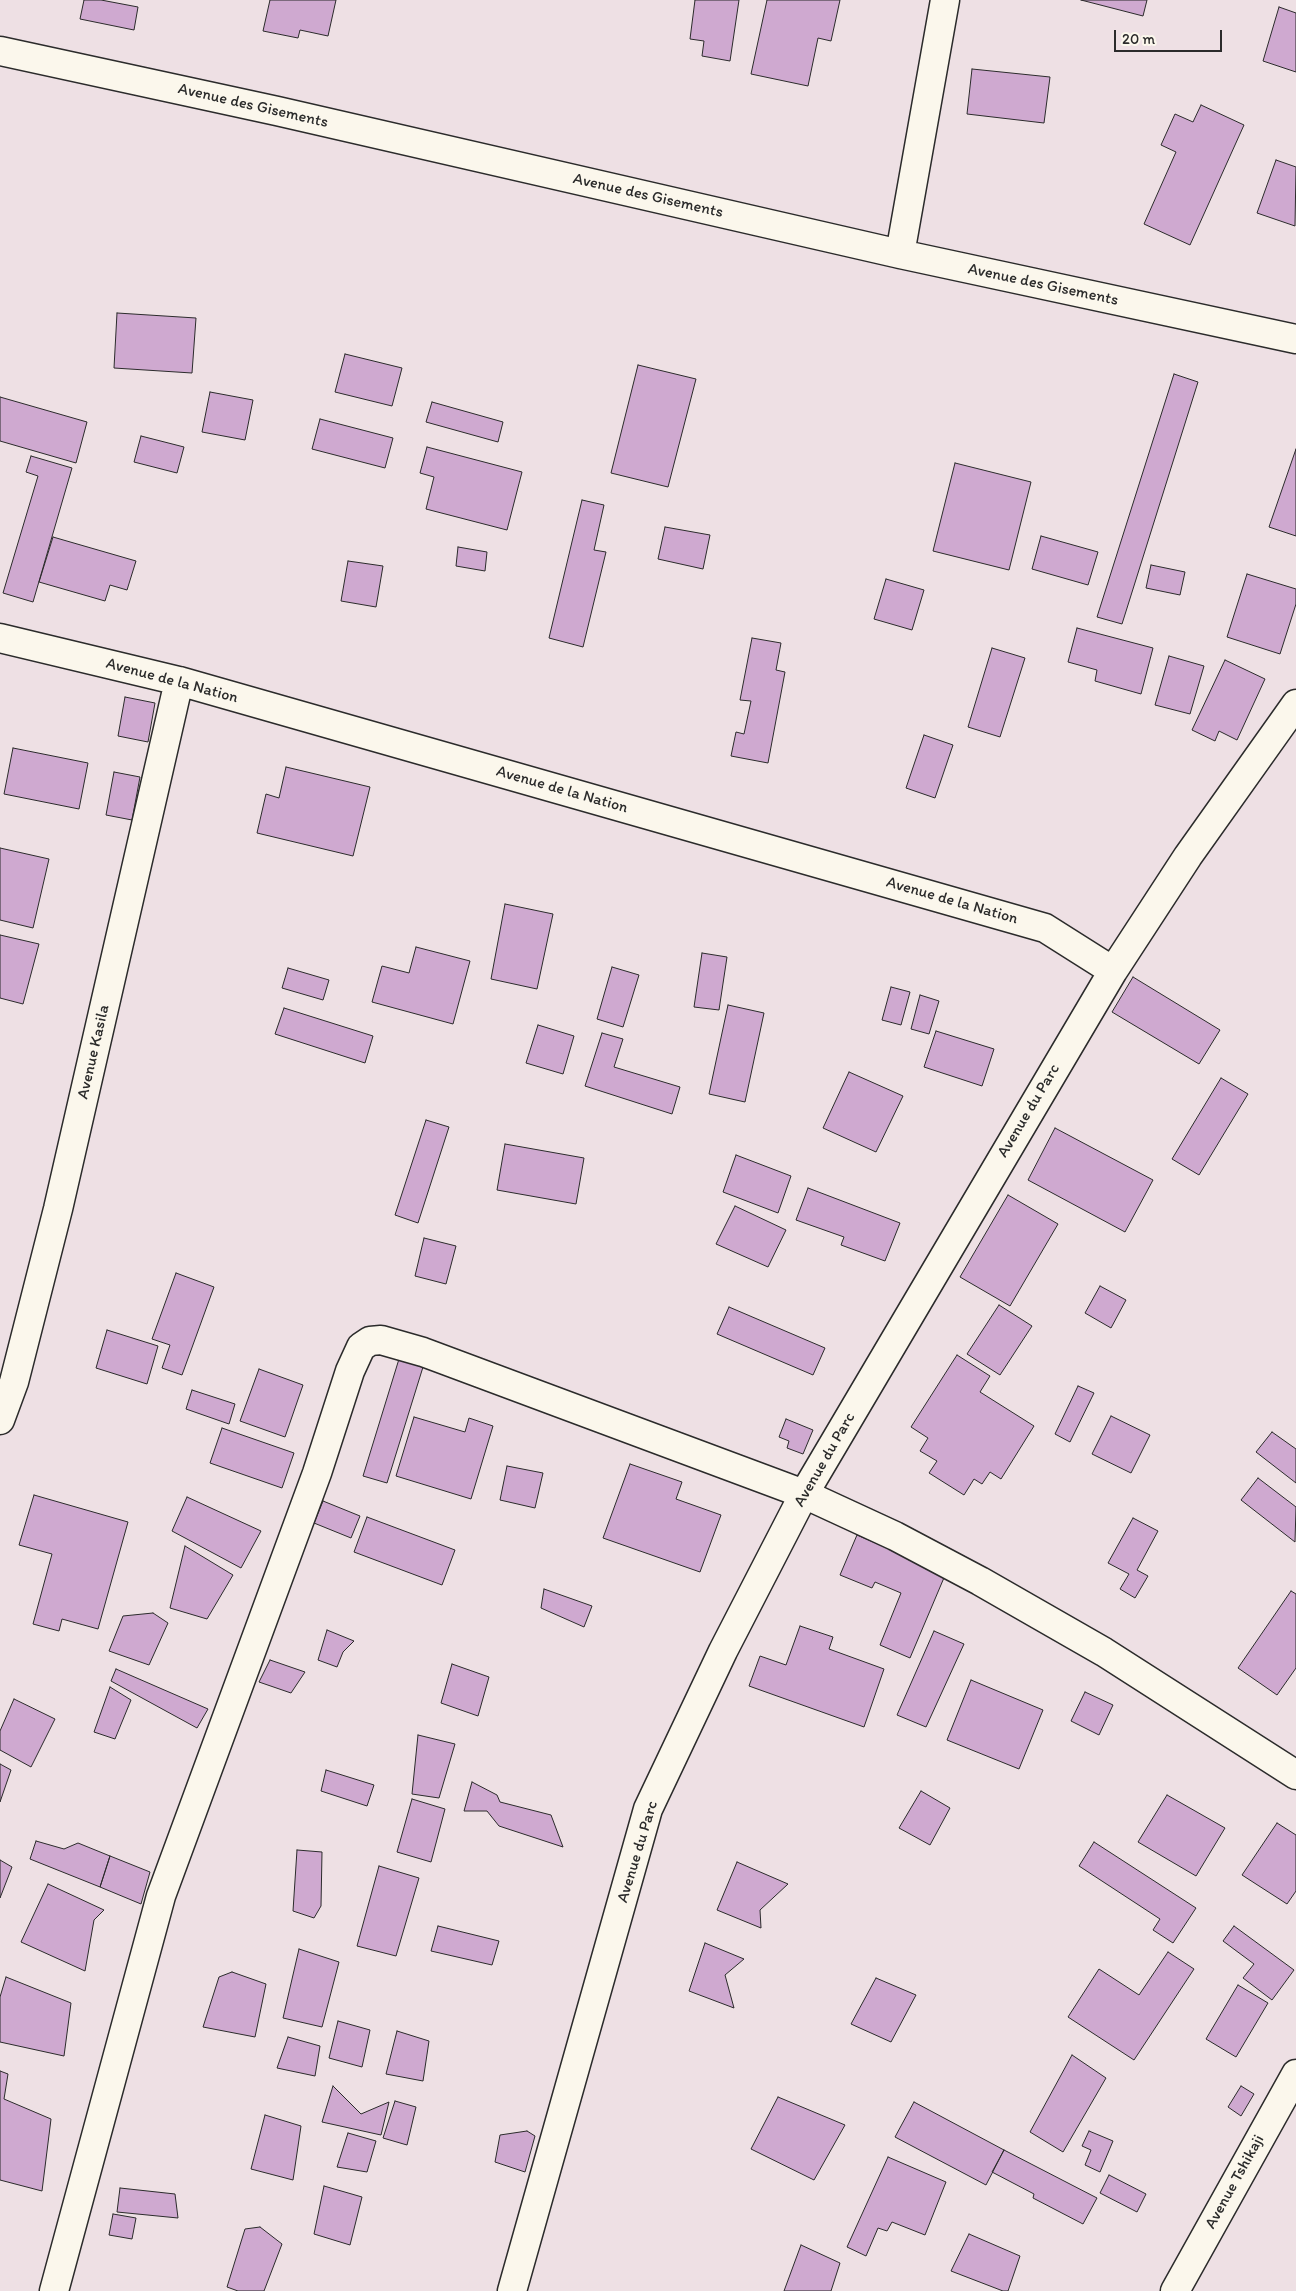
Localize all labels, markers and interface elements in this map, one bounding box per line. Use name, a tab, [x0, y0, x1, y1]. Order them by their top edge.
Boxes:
scale bar	[1116, 20, 1224, 52]
text: 20 m	[1122, 30, 1155, 48]
street label: Avenue des Gisements	[176, 79, 330, 133]
street label: Avenue des Gisements	[571, 169, 725, 223]
street label: Avenue des Gisements	[966, 260, 1120, 310]
street label: Avenue de la Nation	[104, 654, 240, 708]
street label: Avenue de la Nation	[494, 762, 630, 818]
street label: Avenue de la Nation	[884, 873, 1020, 929]
street label: Avenue Kasila	[74, 1003, 114, 1101]
street label: Avenue du Parc	[994, 1061, 1064, 1161]
street label: Avenue du Parc	[790, 1410, 860, 1510]
street label: Avenue du Parc	[613, 1799, 663, 1905]
street label: Avenue Tshikaji	[1201, 2132, 1269, 2232]

